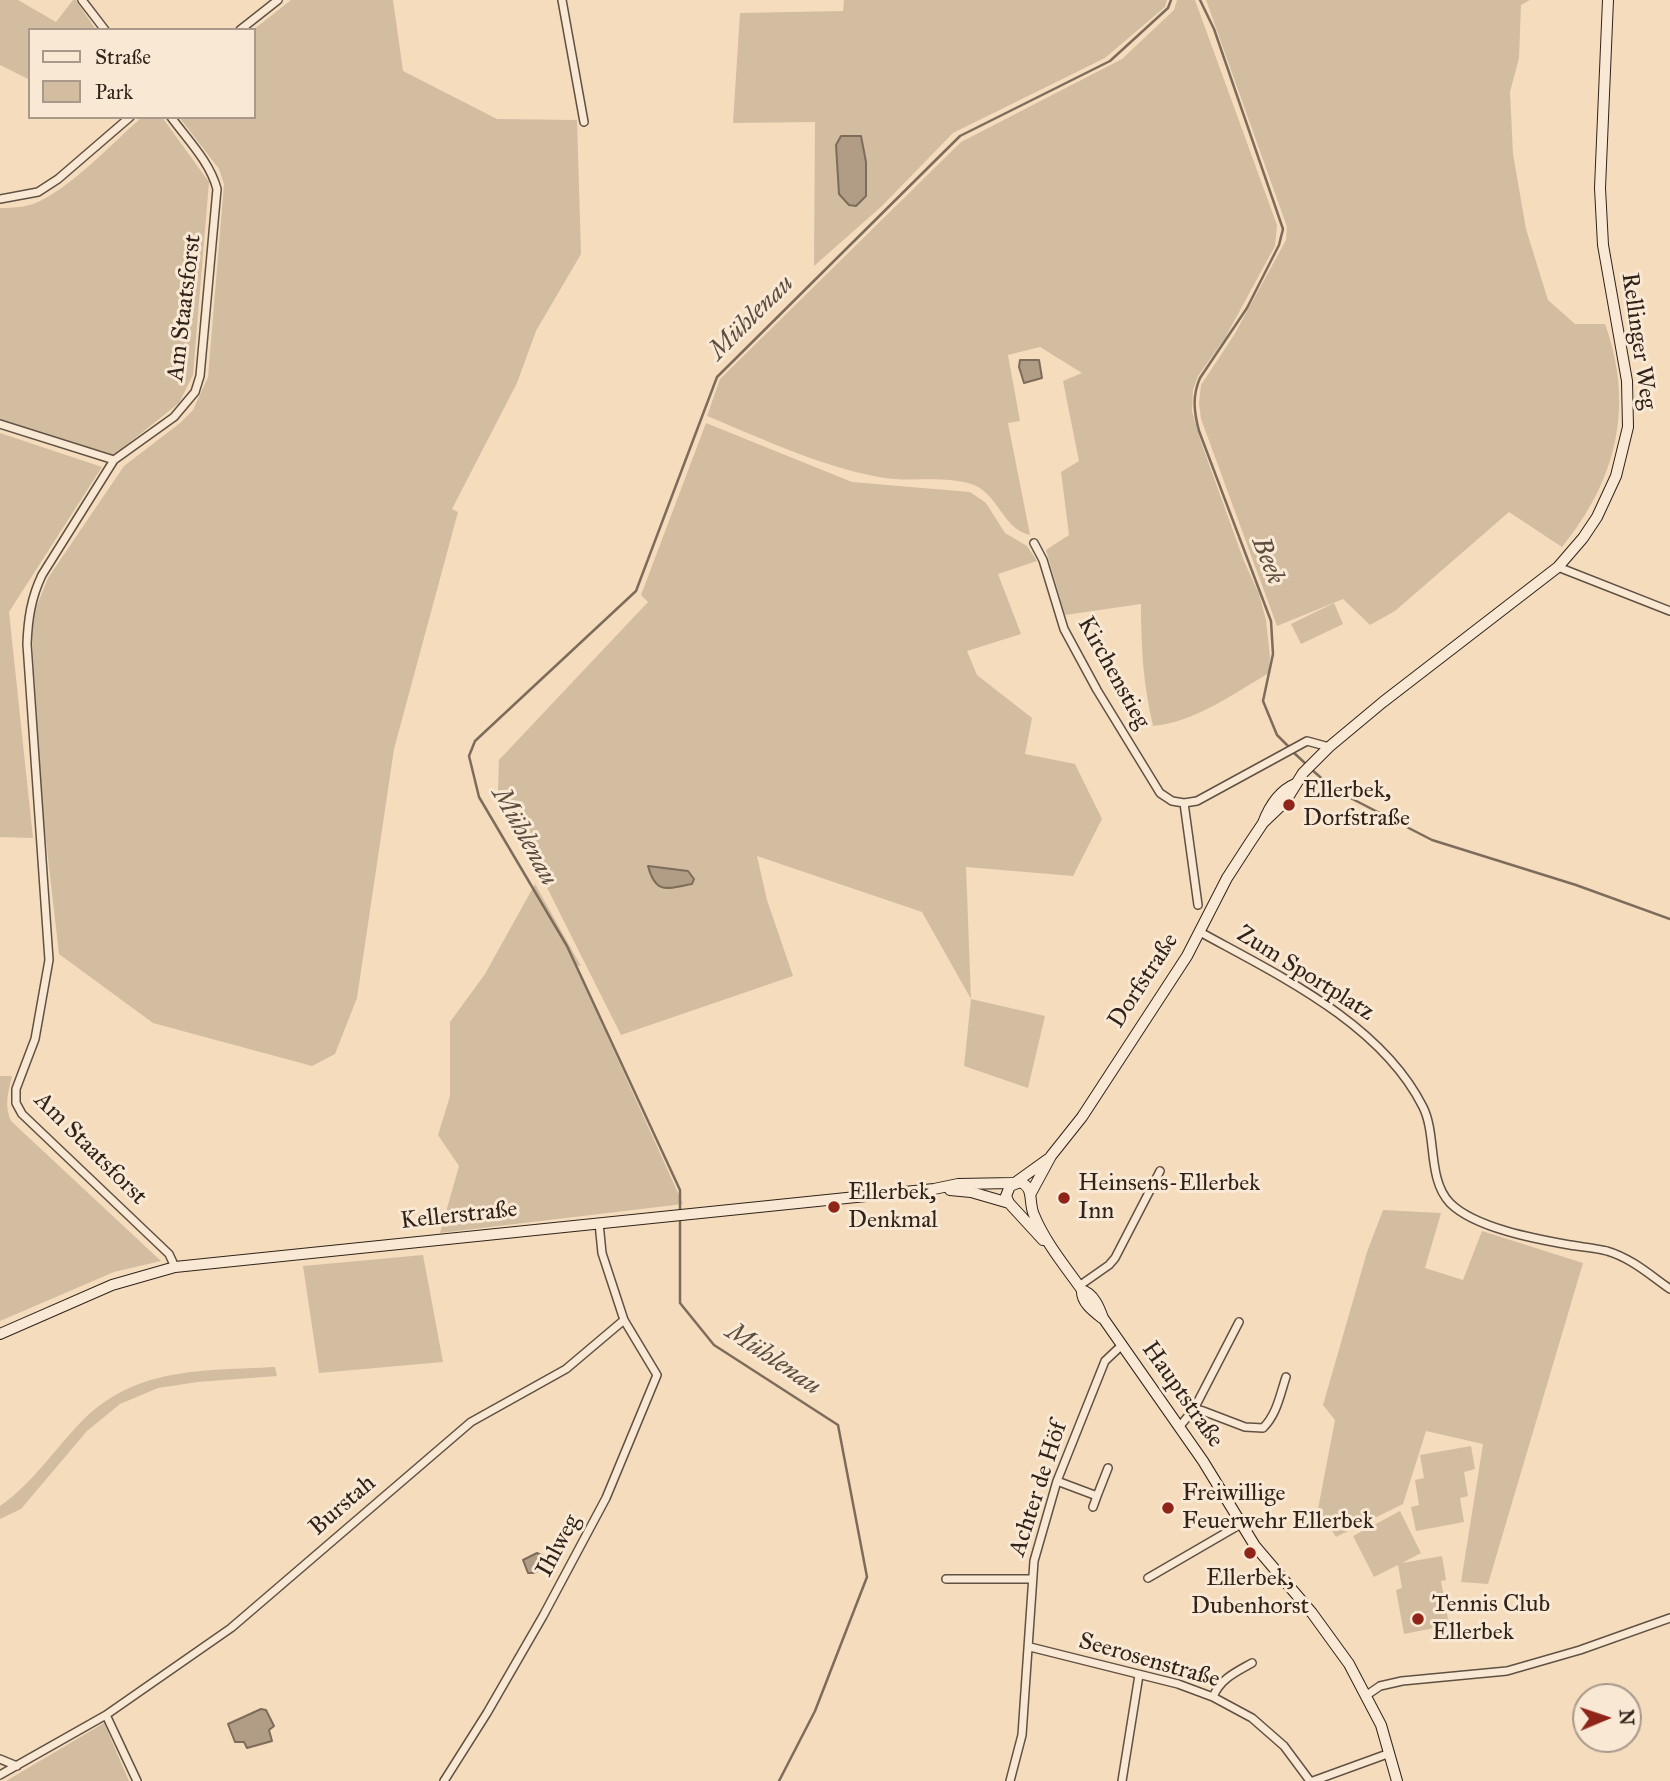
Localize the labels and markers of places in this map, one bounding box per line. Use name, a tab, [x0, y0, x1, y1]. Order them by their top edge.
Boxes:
place label: Ellerbek, Dorfstraße	[1303, 777, 1410, 833]
marker: Ellerbek, Dorfstraße	[1281, 797, 1297, 813]
place label: Heinsens-Ellerbek Inn	[1078, 1170, 1260, 1226]
place label: Ellerbek, Denkmal	[848, 1179, 938, 1235]
marker: Heinsens-Ellerbek Inn	[1056, 1190, 1072, 1206]
marker: Ellerbek, Denkmal	[826, 1199, 842, 1215]
place label: Freiwillige Feuerwehr Ellerbek	[1182, 1480, 1374, 1536]
marker: Freiwillige Feuerwehr Ellerbek	[1160, 1500, 1176, 1516]
marker: Ellerbek, Dubenhorst	[1242, 1545, 1258, 1561]
place label: Ellerbek, Dubenhorst	[1191, 1565, 1309, 1621]
place label: Tennis Club Ellerbek	[1432, 1591, 1550, 1647]
marker: Tennis Club Ellerbek	[1410, 1611, 1426, 1627]

